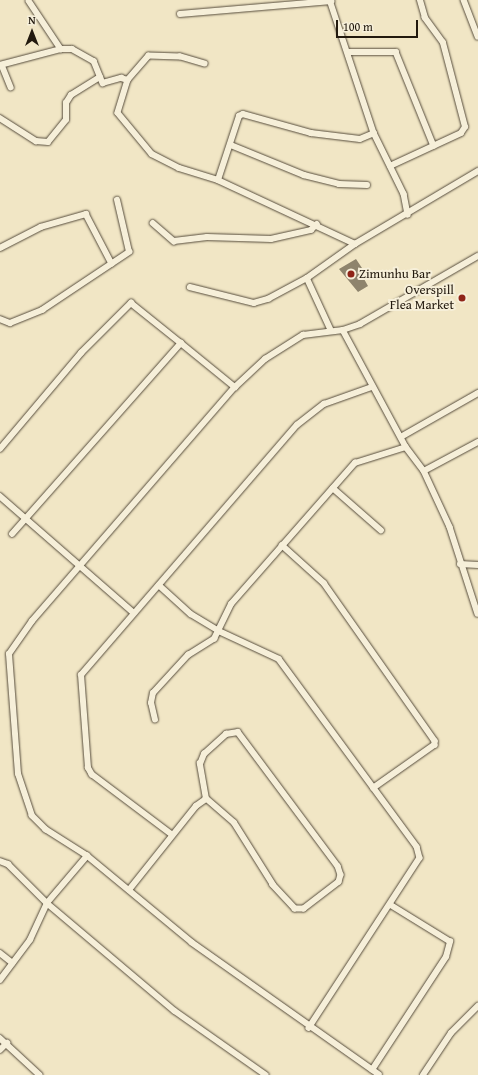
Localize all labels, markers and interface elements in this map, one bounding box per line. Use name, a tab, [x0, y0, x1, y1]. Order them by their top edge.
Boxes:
north arrow	[12, 12, 52, 52]
text: N	[28, 12, 36, 28]
scale bar	[338, 12, 420, 38]
text: 100 m	[343, 18, 373, 35]
place label: Zimunhu Bar	[359, 266, 431, 282]
marker: Zimunhu Bar	[346, 269, 356, 279]
place label: Overspill Flea Market	[390, 283, 454, 314]
marker: Overspill Flea Market	[457, 293, 467, 303]

